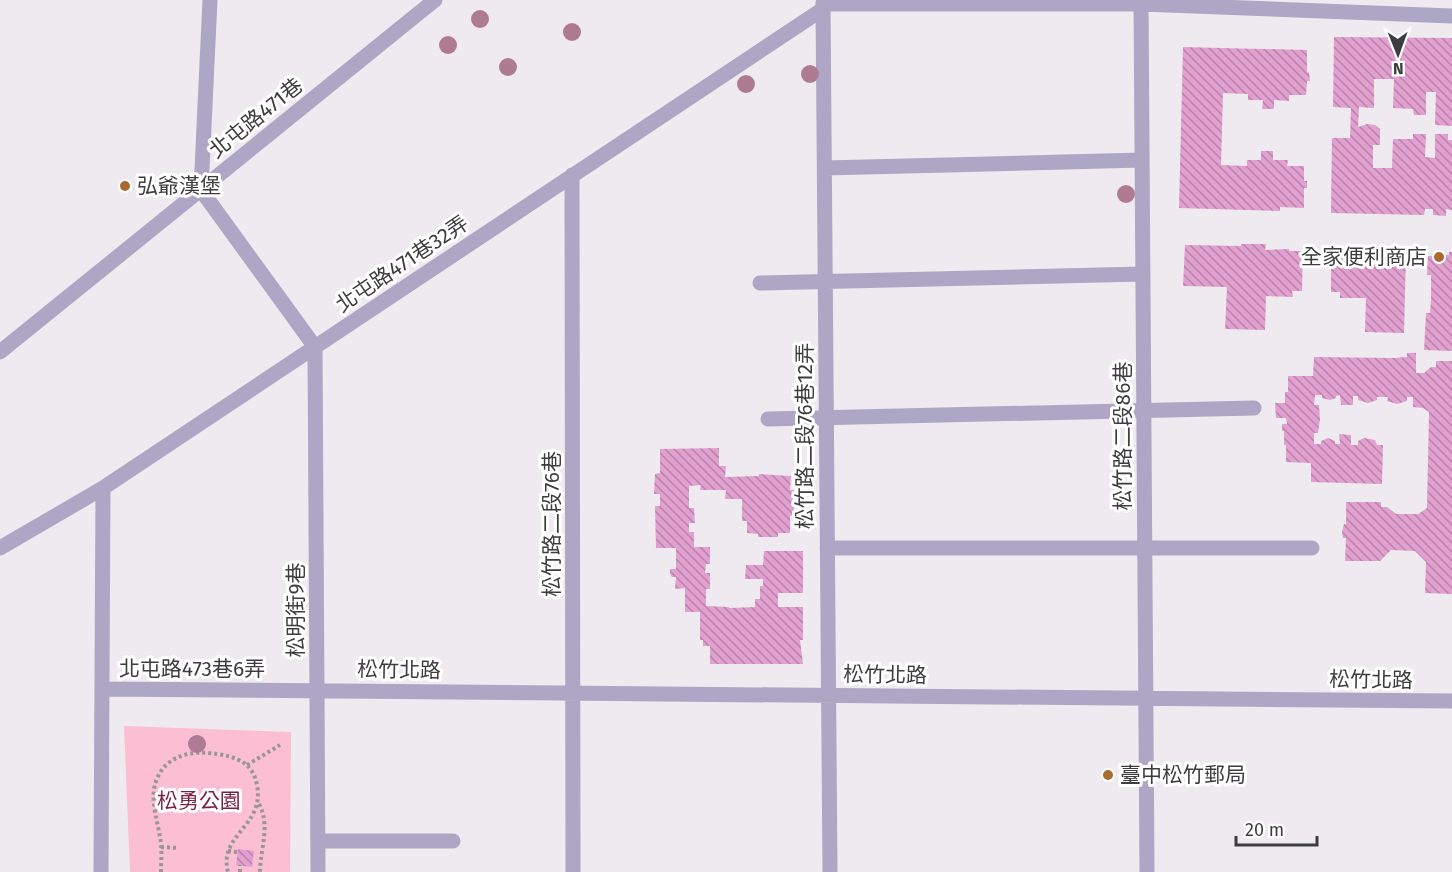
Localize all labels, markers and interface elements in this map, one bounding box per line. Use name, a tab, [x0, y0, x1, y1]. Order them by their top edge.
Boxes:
north arrow	[1368, 24, 1428, 84]
text: N	[1393, 59, 1404, 78]
street label: 北屯路471巷	[204, 72, 308, 164]
place label: 弘爺漢堡	[137, 173, 221, 199]
marker: 弘爺漢堡	[118, 179, 132, 193]
street label: 北屯路471巷32弄	[331, 210, 473, 318]
place label: 全家便利商店	[1301, 244, 1427, 270]
marker: 全家便利商店	[1432, 250, 1446, 264]
street label: 松竹路二段76巷12弄	[792, 343, 818, 529]
street label: 松竹路二段86巷	[1110, 362, 1136, 510]
street label: 松竹路二段76巷	[539, 451, 565, 597]
street label: 松明街9巷	[283, 562, 309, 658]
street label: 北屯路473巷6弄	[119, 656, 265, 682]
street label: 松竹北路	[357, 656, 441, 684]
street label: 松竹北路	[843, 661, 927, 689]
street label: 松竹北路	[1329, 666, 1413, 694]
place label: 臺中松竹郵局	[1120, 762, 1246, 788]
marker: 臺中松竹郵局	[1101, 768, 1115, 782]
park label: 松勇公園	[157, 788, 241, 814]
scale bar	[1236, 809, 1317, 847]
text: 20 m	[1245, 819, 1284, 841]

